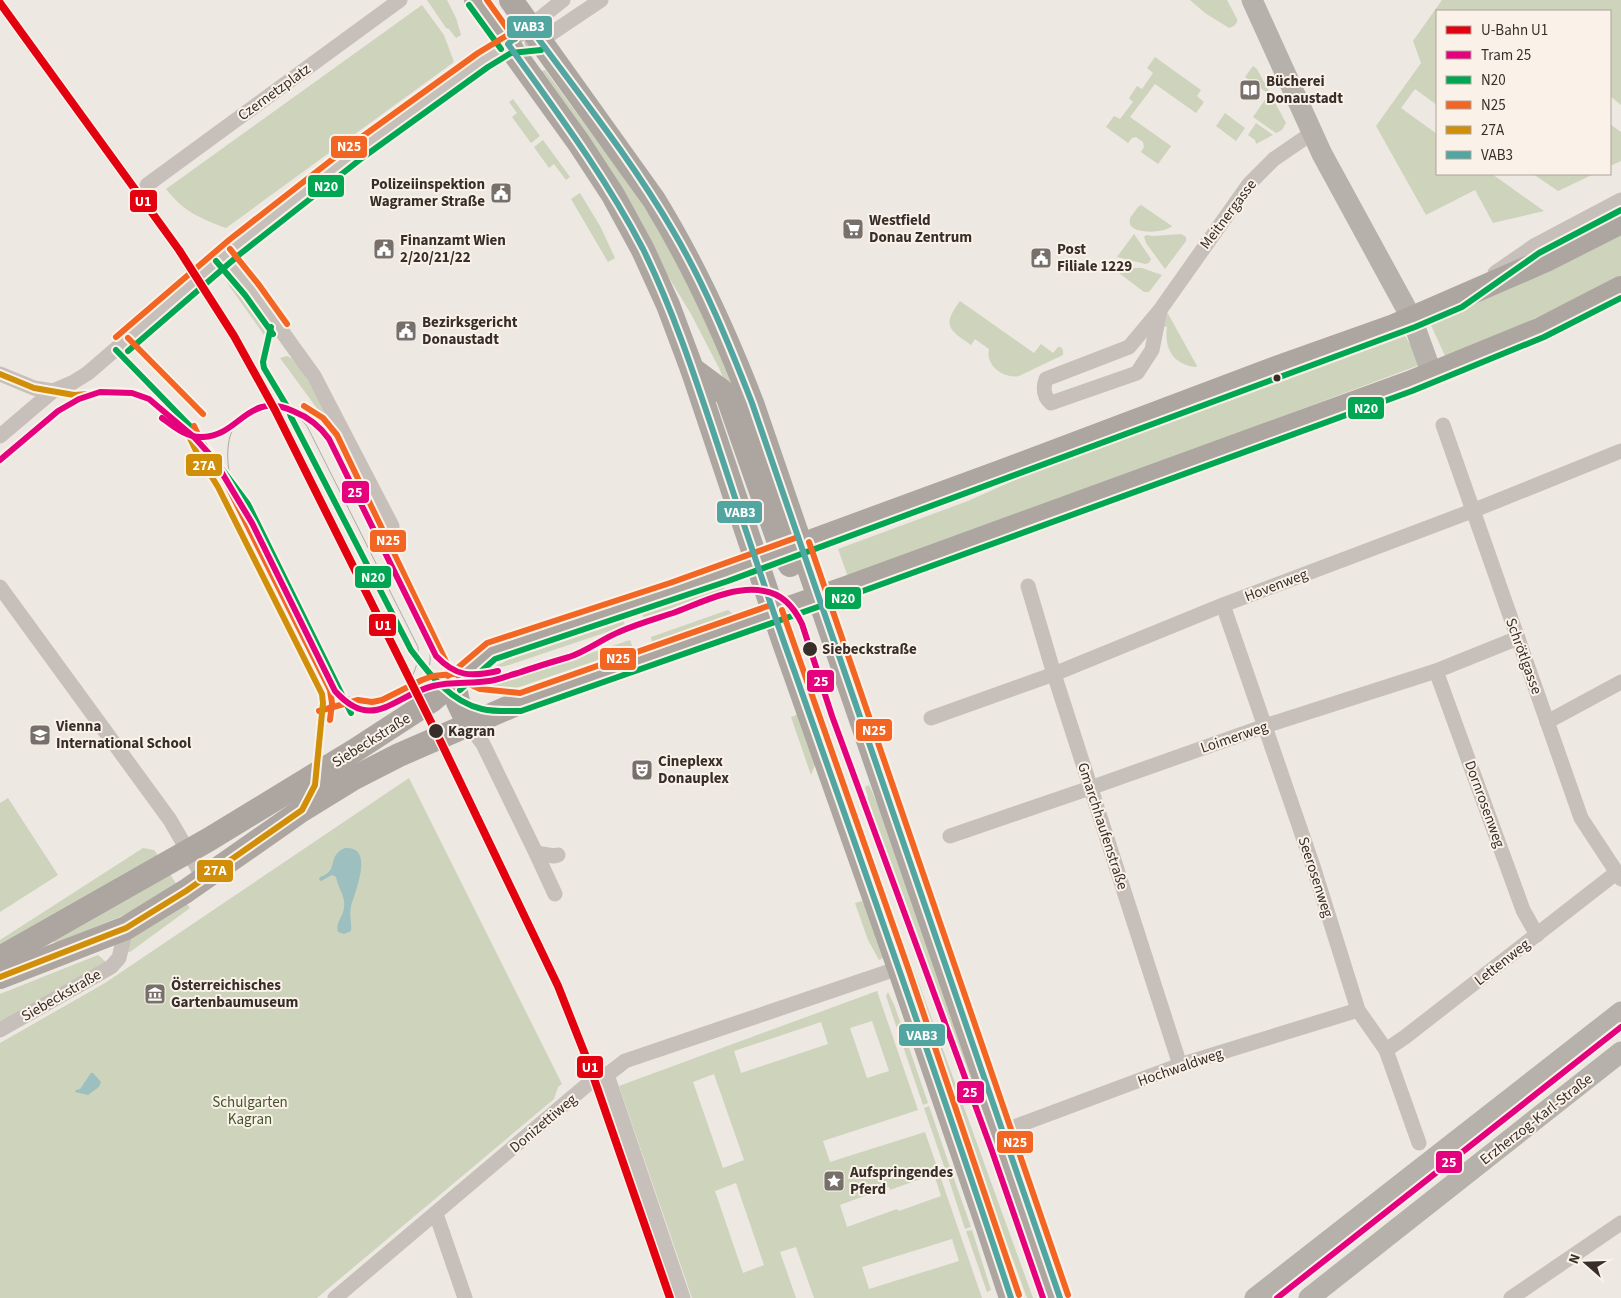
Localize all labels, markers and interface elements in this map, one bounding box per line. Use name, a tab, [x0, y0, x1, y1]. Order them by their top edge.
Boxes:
legend	[1436, 10, 1611, 175]
line badge: VAB3	[506, 15, 553, 39]
text: VAB3	[512, 17, 545, 37]
text: U-Bahn U1	[1481, 20, 1548, 41]
text: Tram 25	[1481, 45, 1531, 66]
street label: Czernetzplatz	[234, 59, 315, 126]
text: N20	[1481, 70, 1506, 91]
place label: Bücherei Donaustadt	[1266, 71, 1343, 109]
library icon: Bücherei Donaustadt	[1238, 78, 1262, 102]
text: N25	[1481, 95, 1506, 116]
text: 27A	[1481, 120, 1505, 141]
line badge: N25	[330, 135, 368, 159]
text: N25	[337, 137, 361, 157]
text: VAB3	[1481, 145, 1513, 166]
line badge: N20	[307, 174, 345, 198]
place label: Polizeiinspektion Wagramer Straße	[370, 174, 485, 212]
street label: Meitnergasse	[1195, 175, 1262, 254]
text: N20	[314, 177, 338, 197]
public building icon: Polizeiinspektion Wagramer Straße	[489, 181, 513, 205]
line badge: U1	[129, 189, 158, 213]
text: U1	[135, 192, 151, 212]
place label: Westfield Donau Zentrum	[869, 210, 972, 248]
supermarket icon: Westfield Donau Zentrum	[841, 217, 865, 241]
place label: Finanzamt Wien 2/20/21/22	[400, 230, 506, 268]
public building icon: Finanzamt Wien 2/20/21/22	[372, 237, 396, 261]
place label: Post Filiale 1229	[1057, 239, 1132, 277]
public building icon: Post Filiale 1229	[1029, 246, 1053, 270]
place label: Bezirksgericht Donaustadt	[422, 312, 518, 350]
public building icon: Bezirksgericht Donaustadt	[394, 319, 418, 343]
unlabelled marker	[1272, 373, 1282, 383]
line badge: N20	[1347, 396, 1385, 420]
text: N20	[1354, 399, 1378, 419]
line badge: 27A	[185, 453, 223, 477]
text: 27A	[193, 456, 216, 476]
line badge: 25	[341, 480, 370, 504]
text: 25	[348, 483, 362, 503]
line badge: VAB3	[716, 500, 763, 524]
text: VAB3	[723, 503, 756, 523]
line badge: N25	[369, 529, 407, 553]
text: N25	[376, 531, 400, 551]
street label: Hovenweg	[1242, 564, 1311, 607]
line badge: N20	[354, 565, 392, 589]
text: N20	[361, 568, 385, 588]
line badge: N20	[824, 586, 862, 610]
text: N20	[831, 589, 855, 609]
line badge: U1	[368, 613, 397, 637]
street label: Schrötlgasse	[1500, 615, 1547, 697]
text: U1	[375, 616, 391, 636]
place label: Siebeckstraße	[822, 639, 917, 660]
marker: Siebeckstraße	[801, 640, 819, 658]
line badge: N25	[599, 647, 637, 671]
text: N25	[606, 649, 630, 669]
line badge: 25	[806, 669, 835, 693]
text: 25	[814, 672, 828, 692]
street label: Siebeckstraße	[328, 708, 414, 773]
place label: Vienna International School	[55, 716, 192, 754]
street label: Loimerweg	[1198, 716, 1271, 759]
line badge: N25	[855, 718, 893, 742]
place label: Kagran	[448, 721, 495, 742]
text: N25	[862, 721, 886, 741]
marker: Kagran	[427, 722, 445, 740]
school or university icon: Vienna International School	[28, 723, 52, 747]
place label: Cineplexx Donauplex	[658, 751, 729, 789]
theatre icon: Cineplexx Donauplex	[630, 758, 654, 782]
street label: Dornrosenweg	[1459, 758, 1510, 851]
street label: Gmarchhaufenstraße	[1072, 760, 1133, 892]
street label: Seerosenweg	[1293, 834, 1339, 921]
line badge: 27A	[196, 859, 234, 883]
text: 27A	[204, 861, 227, 881]
street label: Lettenweg	[1470, 934, 1535, 991]
street label: Siebeckstraße	[18, 964, 105, 1027]
place label: Österreichisches Gartenbaumuseum	[171, 975, 298, 1013]
museum icon: Österreichisches Gartenbaumuseum	[143, 982, 167, 1006]
line badge: VAB3	[898, 1023, 946, 1047]
text: VAB3	[905, 1026, 938, 1046]
street label: Hochwaldweg	[1135, 1043, 1226, 1092]
line badge: U1	[576, 1055, 604, 1079]
text: U1	[582, 1058, 598, 1078]
street label: Erzherzog-Karl-Straße	[1476, 1069, 1597, 1170]
line badge: 25	[956, 1080, 985, 1104]
text: 25	[963, 1083, 977, 1103]
street label: Donizettiweg	[505, 1089, 582, 1158]
park label: Schulgarten Kagran	[212, 1092, 288, 1130]
line badge: N25	[996, 1130, 1034, 1154]
text: N25	[1003, 1133, 1027, 1153]
line badge: 25	[1435, 1150, 1463, 1174]
text: 25	[1442, 1153, 1456, 1173]
place label: Aufspringendes Pferd	[849, 1162, 953, 1200]
place icon: Aufspringendes Pferd	[822, 1169, 846, 1193]
north arrow	[1561, 1238, 1611, 1288]
text: N	[1564, 1251, 1586, 1267]

